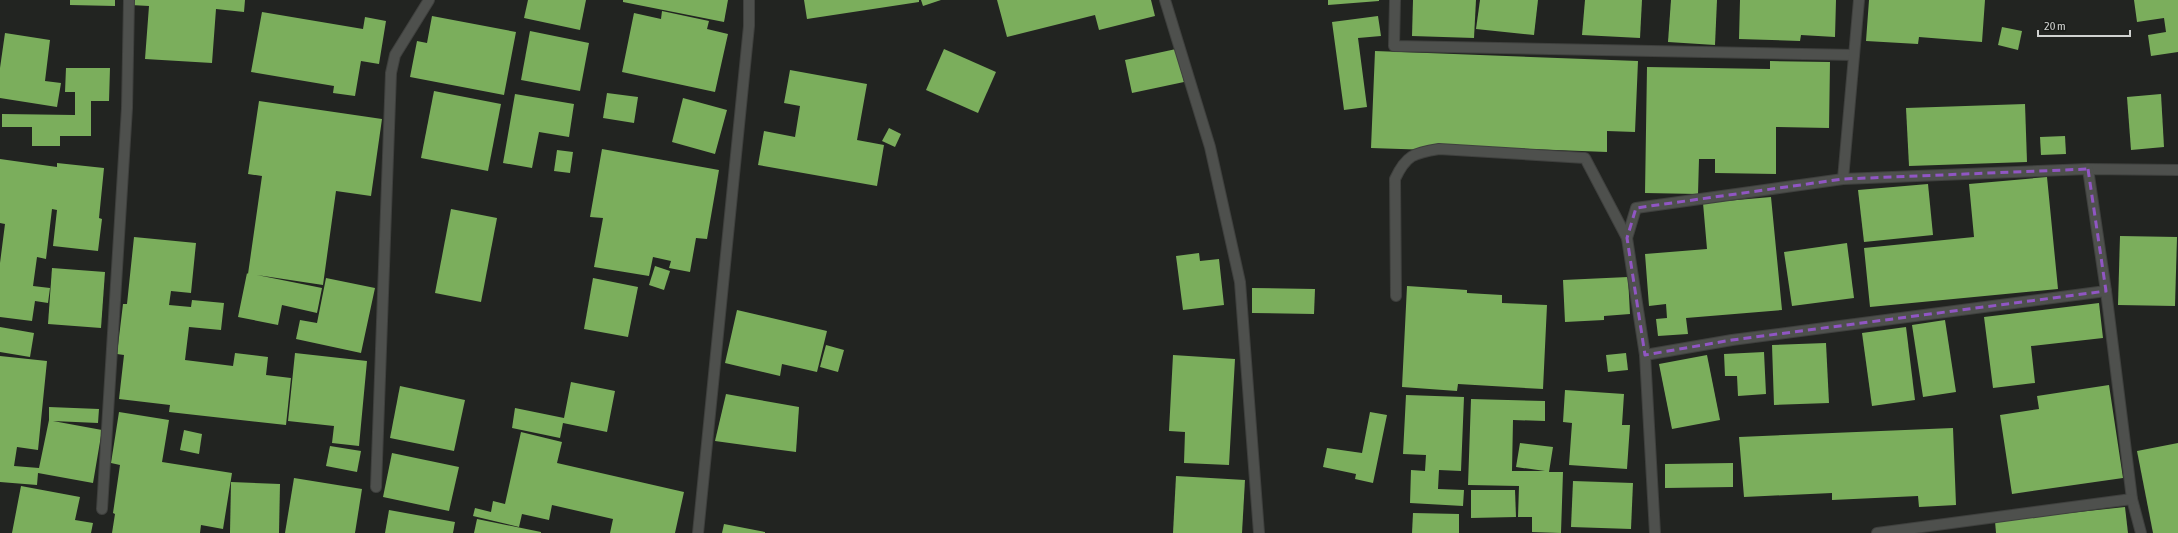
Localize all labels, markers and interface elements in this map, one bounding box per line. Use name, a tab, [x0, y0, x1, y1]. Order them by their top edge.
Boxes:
scale bar	[2038, 12, 2130, 38]
text: 20 m	[2044, 19, 2066, 33]

